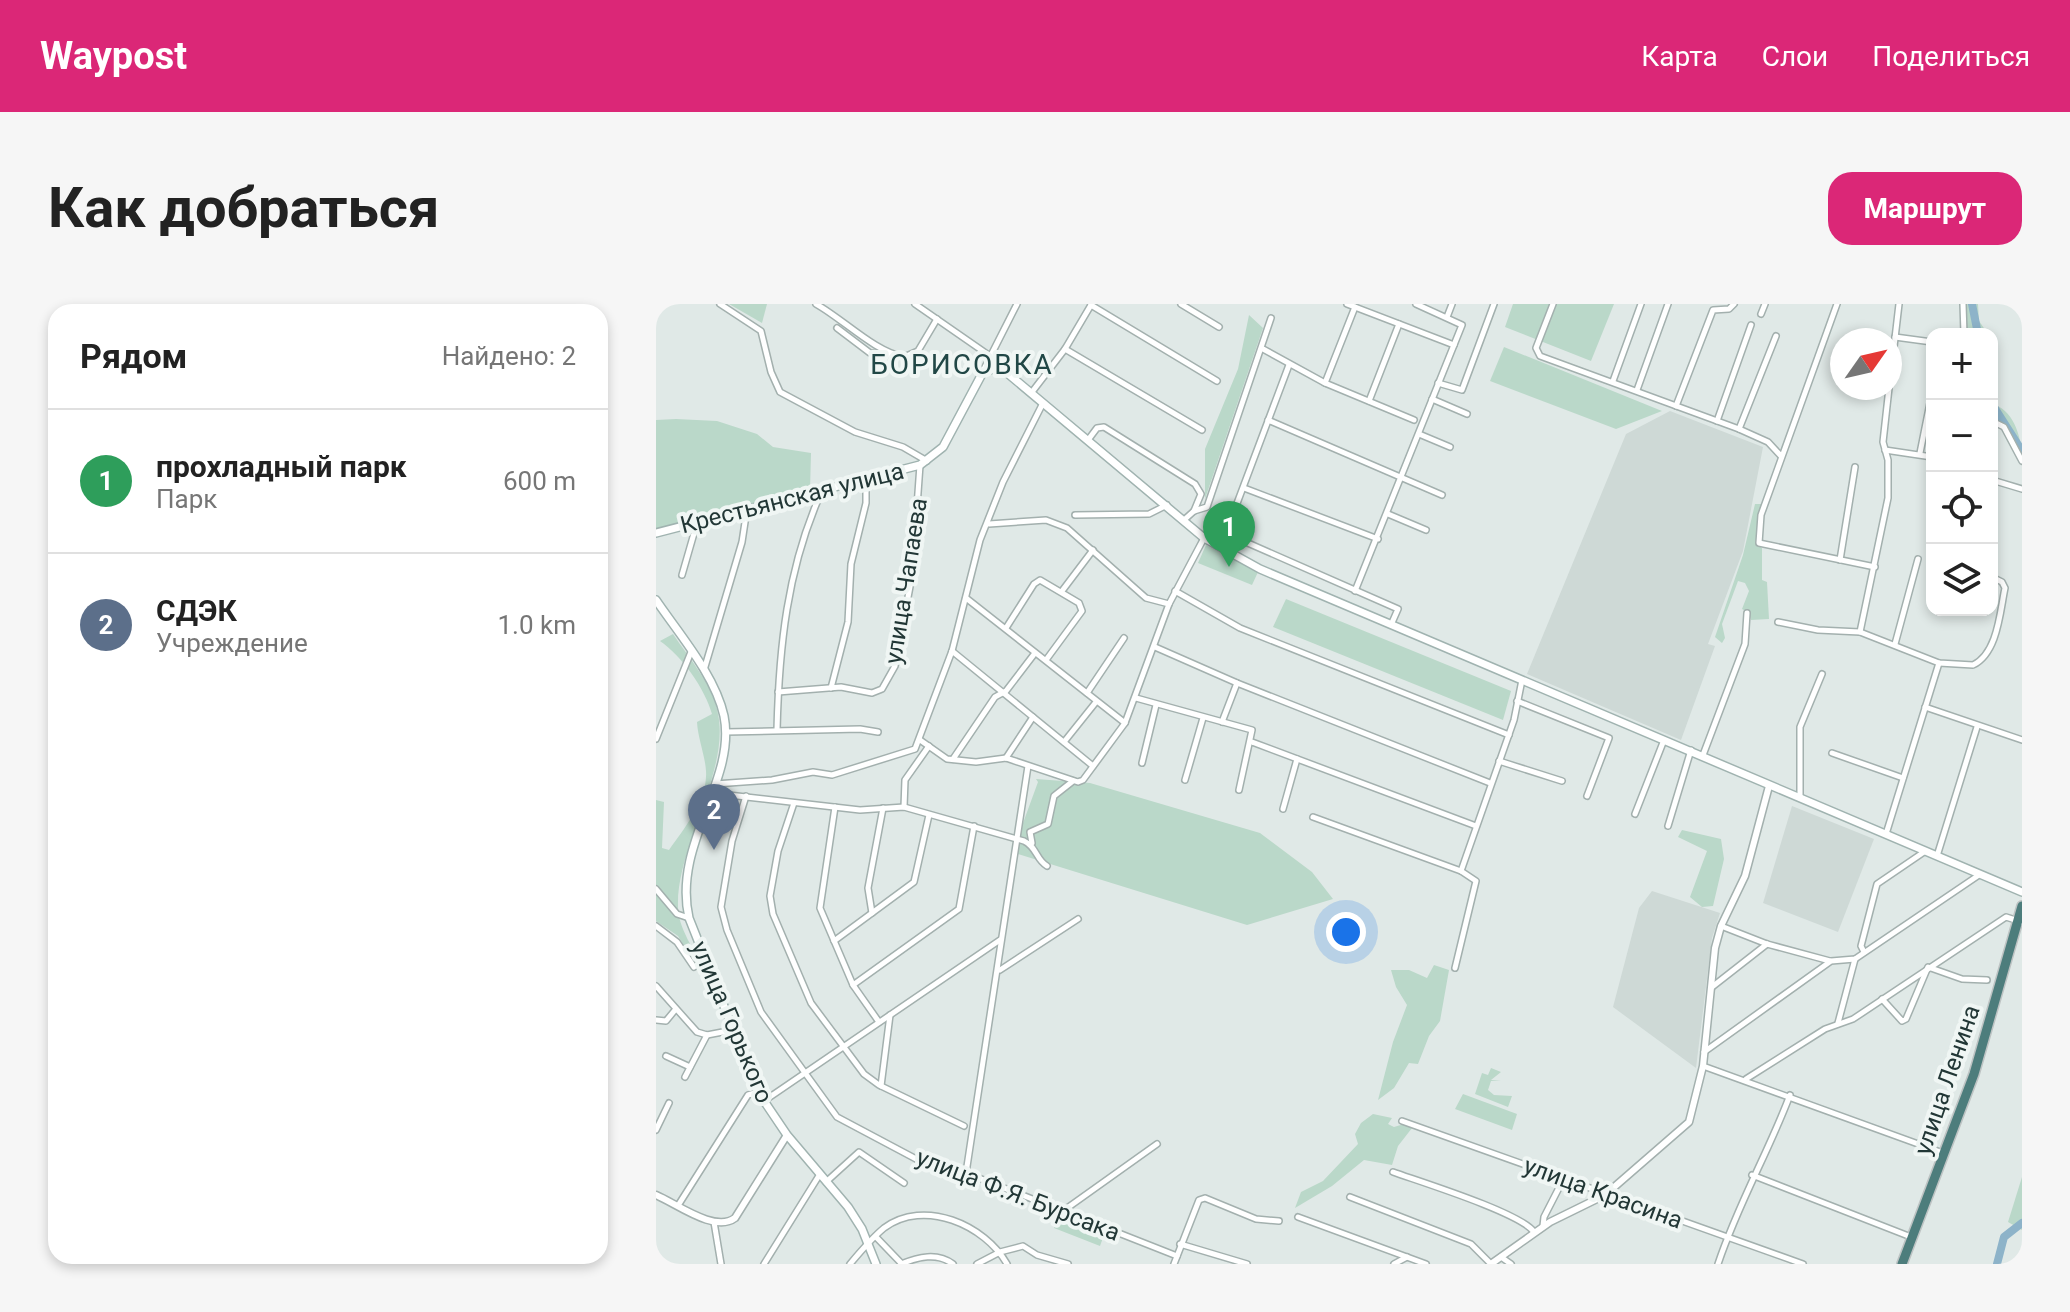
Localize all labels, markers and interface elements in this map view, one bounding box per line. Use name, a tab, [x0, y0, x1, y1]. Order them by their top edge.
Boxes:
text: Waypost	[40, 34, 187, 78]
text: Карта	[1641, 40, 1718, 73]
text: Слои	[1762, 40, 1828, 73]
text: Поделиться	[1872, 40, 2030, 73]
button: Маршрут	[1828, 172, 2022, 245]
text: Как добраться	[48, 175, 439, 241]
north arrow	[1830, 328, 1902, 400]
map controls	[1926, 328, 1998, 616]
button: +	[1926, 328, 1998, 400]
text: Рядом	[80, 336, 187, 376]
text: Найдено: 2	[442, 341, 576, 371]
district label: БОРИСОВКА	[870, 348, 1054, 381]
button: −	[1926, 400, 1998, 472]
text: прохладный парк	[156, 449, 407, 484]
street label: Крестьянская улица	[677, 457, 907, 539]
text: 1	[99, 466, 113, 496]
text: 600 m	[503, 466, 576, 496]
button: locate	[1926, 472, 1998, 544]
text: Парк	[156, 484, 217, 514]
street label: улица Чапаева	[879, 496, 933, 666]
pin: 1	[1203, 501, 1255, 567]
button: layers	[1926, 544, 1998, 616]
text: СДЭК	[156, 593, 237, 628]
text: 2	[99, 610, 113, 640]
text: 1.0 km	[497, 610, 576, 640]
text: Учреждение	[156, 628, 308, 658]
pin: 2	[688, 784, 740, 850]
your location	[1326, 912, 1366, 952]
street label: улица Горького	[685, 937, 779, 1107]
street label: улица Ленина	[1908, 1002, 1986, 1158]
street label: улица Ф.Я. Бурсака	[912, 1143, 1124, 1247]
street label: улица Красина	[1520, 1151, 1686, 1235]

